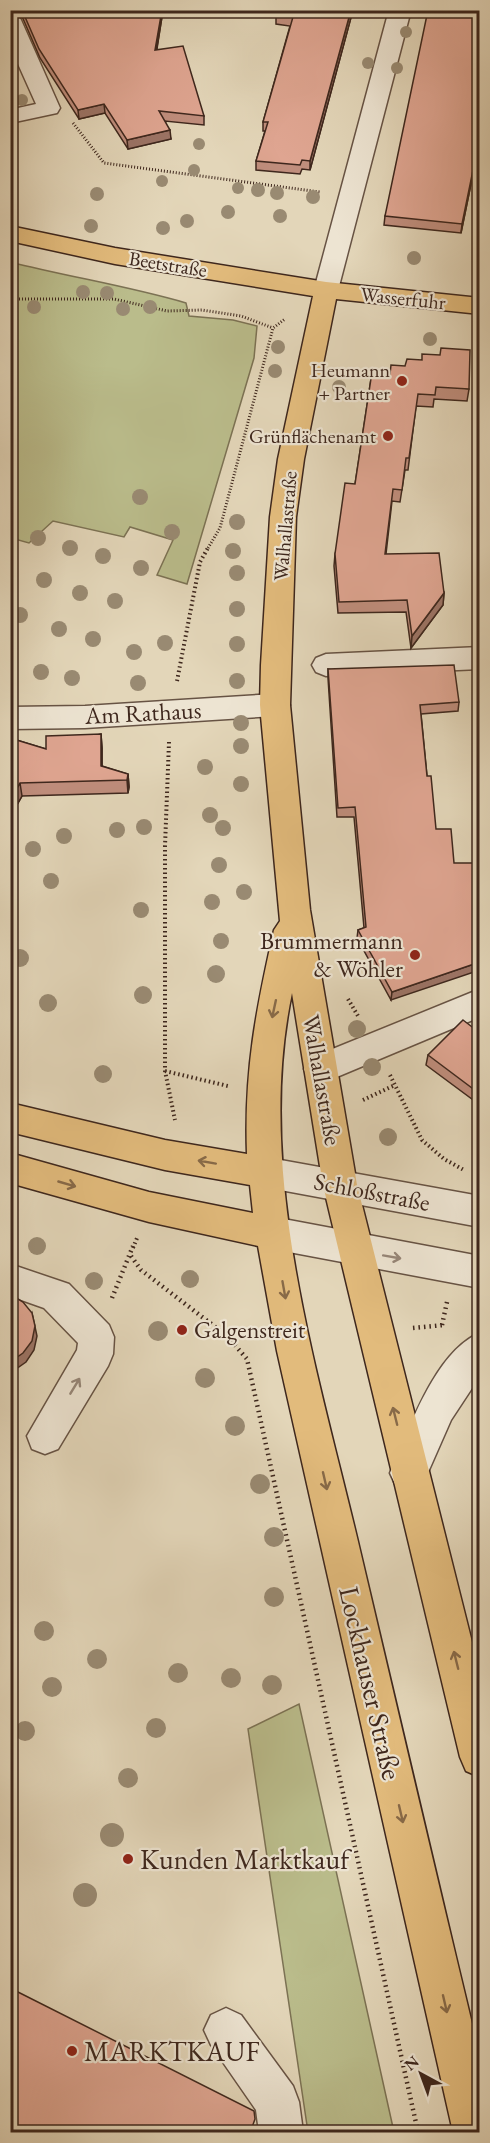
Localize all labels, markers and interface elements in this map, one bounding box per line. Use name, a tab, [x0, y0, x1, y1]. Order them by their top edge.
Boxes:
street label: Beetstraße	[127, 245, 209, 283]
street label: Wasserfuhr	[359, 281, 447, 315]
place label: Heumann + Partner	[311, 357, 390, 406]
marker: Heumann + Partner	[395, 374, 409, 388]
place label: Grünflächenamt	[249, 423, 377, 449]
marker: Grünflächenamt	[381, 429, 395, 443]
street label: Walhallastraße	[267, 470, 303, 582]
street label: Am Rathaus	[83, 694, 202, 731]
place label: Brummermann & Wöhler	[260, 925, 403, 984]
marker: Brummermann & Wöhler	[408, 948, 422, 962]
one-way arrow	[268, 998, 279, 1018]
street label: Walhallastraße	[296, 1012, 349, 1148]
one-way arrow	[197, 1156, 217, 1167]
street label: Schloßstraße	[312, 1165, 433, 1218]
one-way arrow	[57, 1179, 76, 1190]
one-way arrow	[382, 1252, 402, 1263]
one-way arrow	[279, 1280, 290, 1300]
place label: Galgenstreit	[194, 1314, 306, 1345]
marker: Galgenstreit	[175, 1323, 189, 1337]
one-way arrow	[70, 1378, 82, 1395]
one-way arrow	[389, 1406, 401, 1425]
one-way arrow	[319, 1471, 331, 1490]
street label: Lockhauser Straße	[331, 1583, 411, 1783]
one-way arrow	[449, 1650, 461, 1669]
one-way arrow	[396, 1804, 408, 1823]
place label: Kunden Marktkauf	[140, 1841, 352, 1877]
marker: Kunden Marktkauf	[121, 1852, 135, 1866]
one-way arrow	[440, 1994, 451, 2014]
place label: MARKTKAUF	[84, 2033, 260, 2069]
marker: MARKTKAUF	[65, 2044, 79, 2058]
north arrow	[391, 2044, 451, 2104]
text: N	[400, 2051, 423, 2075]

